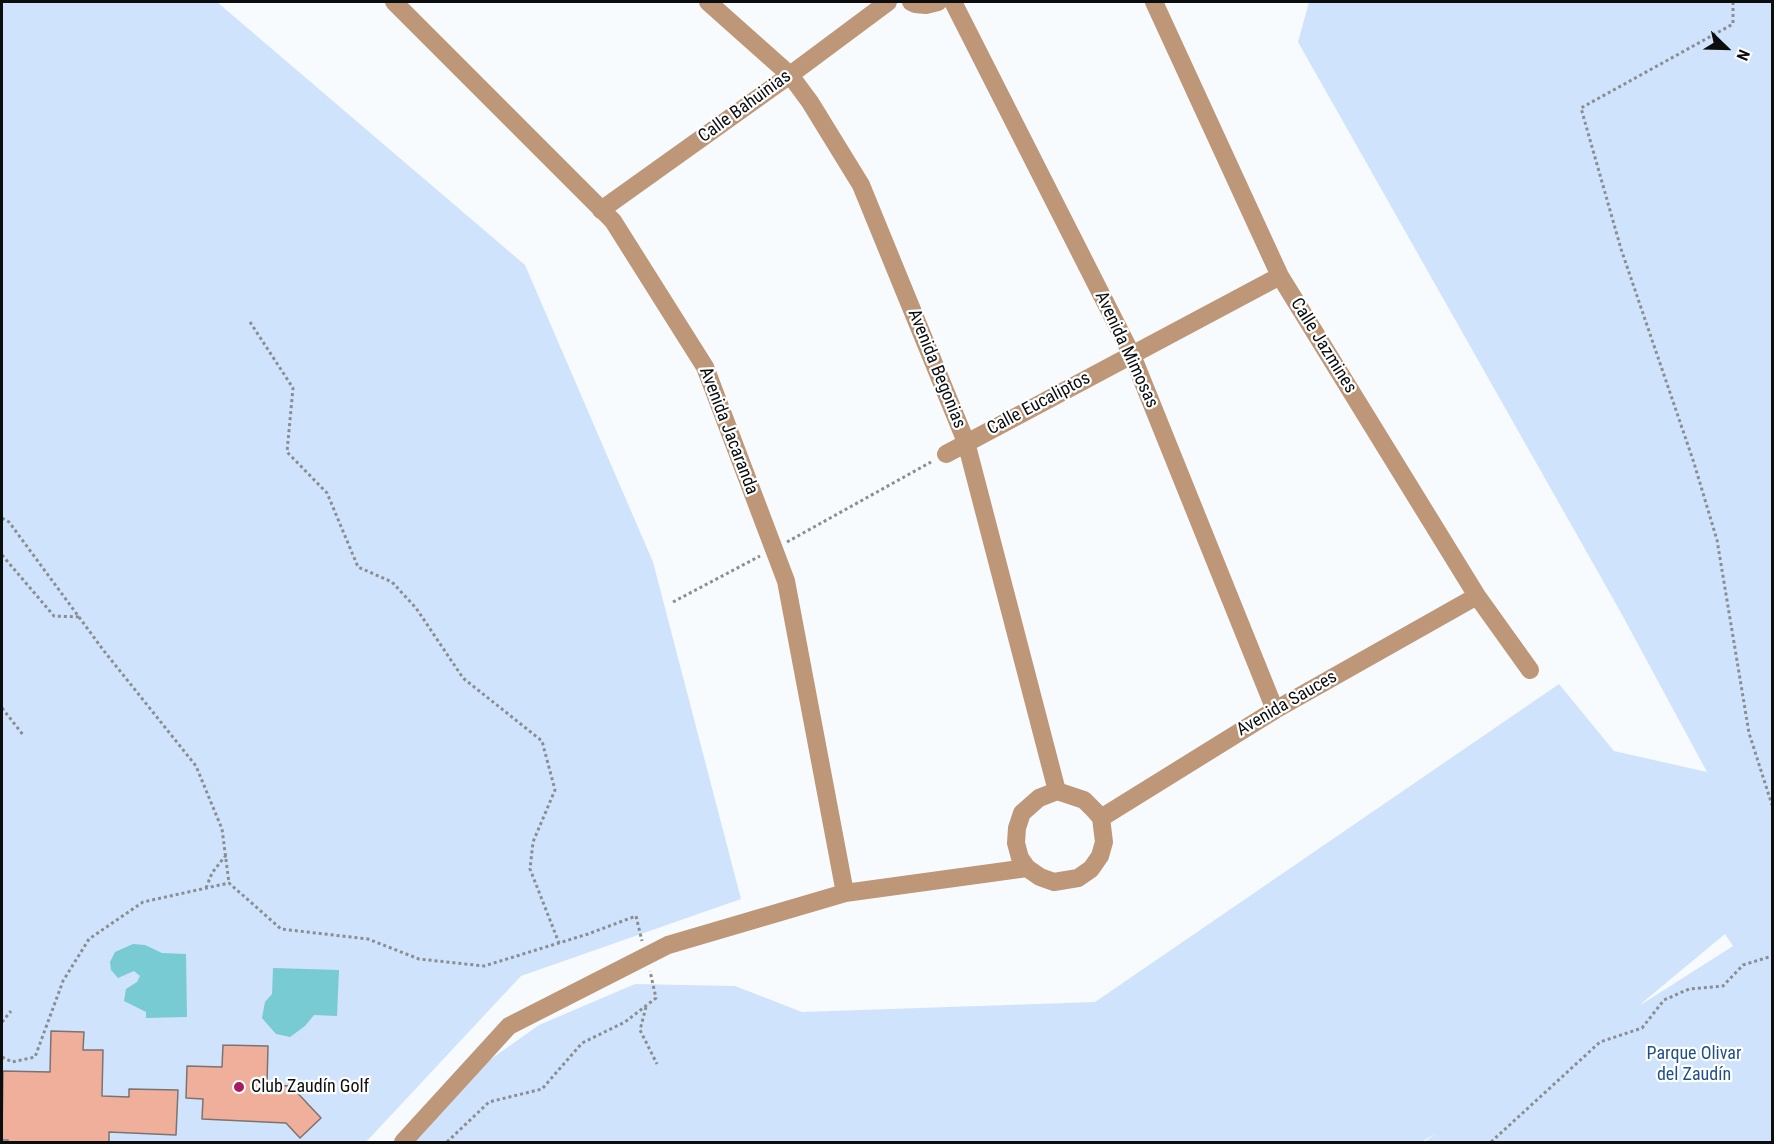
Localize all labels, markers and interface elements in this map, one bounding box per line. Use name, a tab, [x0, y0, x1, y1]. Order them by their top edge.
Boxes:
north arrow	[1696, 18, 1756, 78]
text: N	[1732, 47, 1754, 63]
street label: Calle Bahuinias	[694, 66, 796, 148]
street label: Avenida Mimosas	[1090, 288, 1162, 412]
street label: Calle Jazmines	[1285, 295, 1361, 397]
street label: Avenida Begonias	[902, 306, 970, 432]
street label: Avenida Jacaranda	[694, 364, 762, 498]
street label: Calle Eucaliptos	[984, 368, 1094, 440]
street label: Avenida Sauces	[1233, 667, 1341, 741]
park label: Parque Olivar del Zaudín	[1647, 1043, 1741, 1086]
place label: Club Zaudín Golf	[251, 1076, 369, 1098]
marker: Club Zaudín Golf	[232, 1080, 246, 1094]

